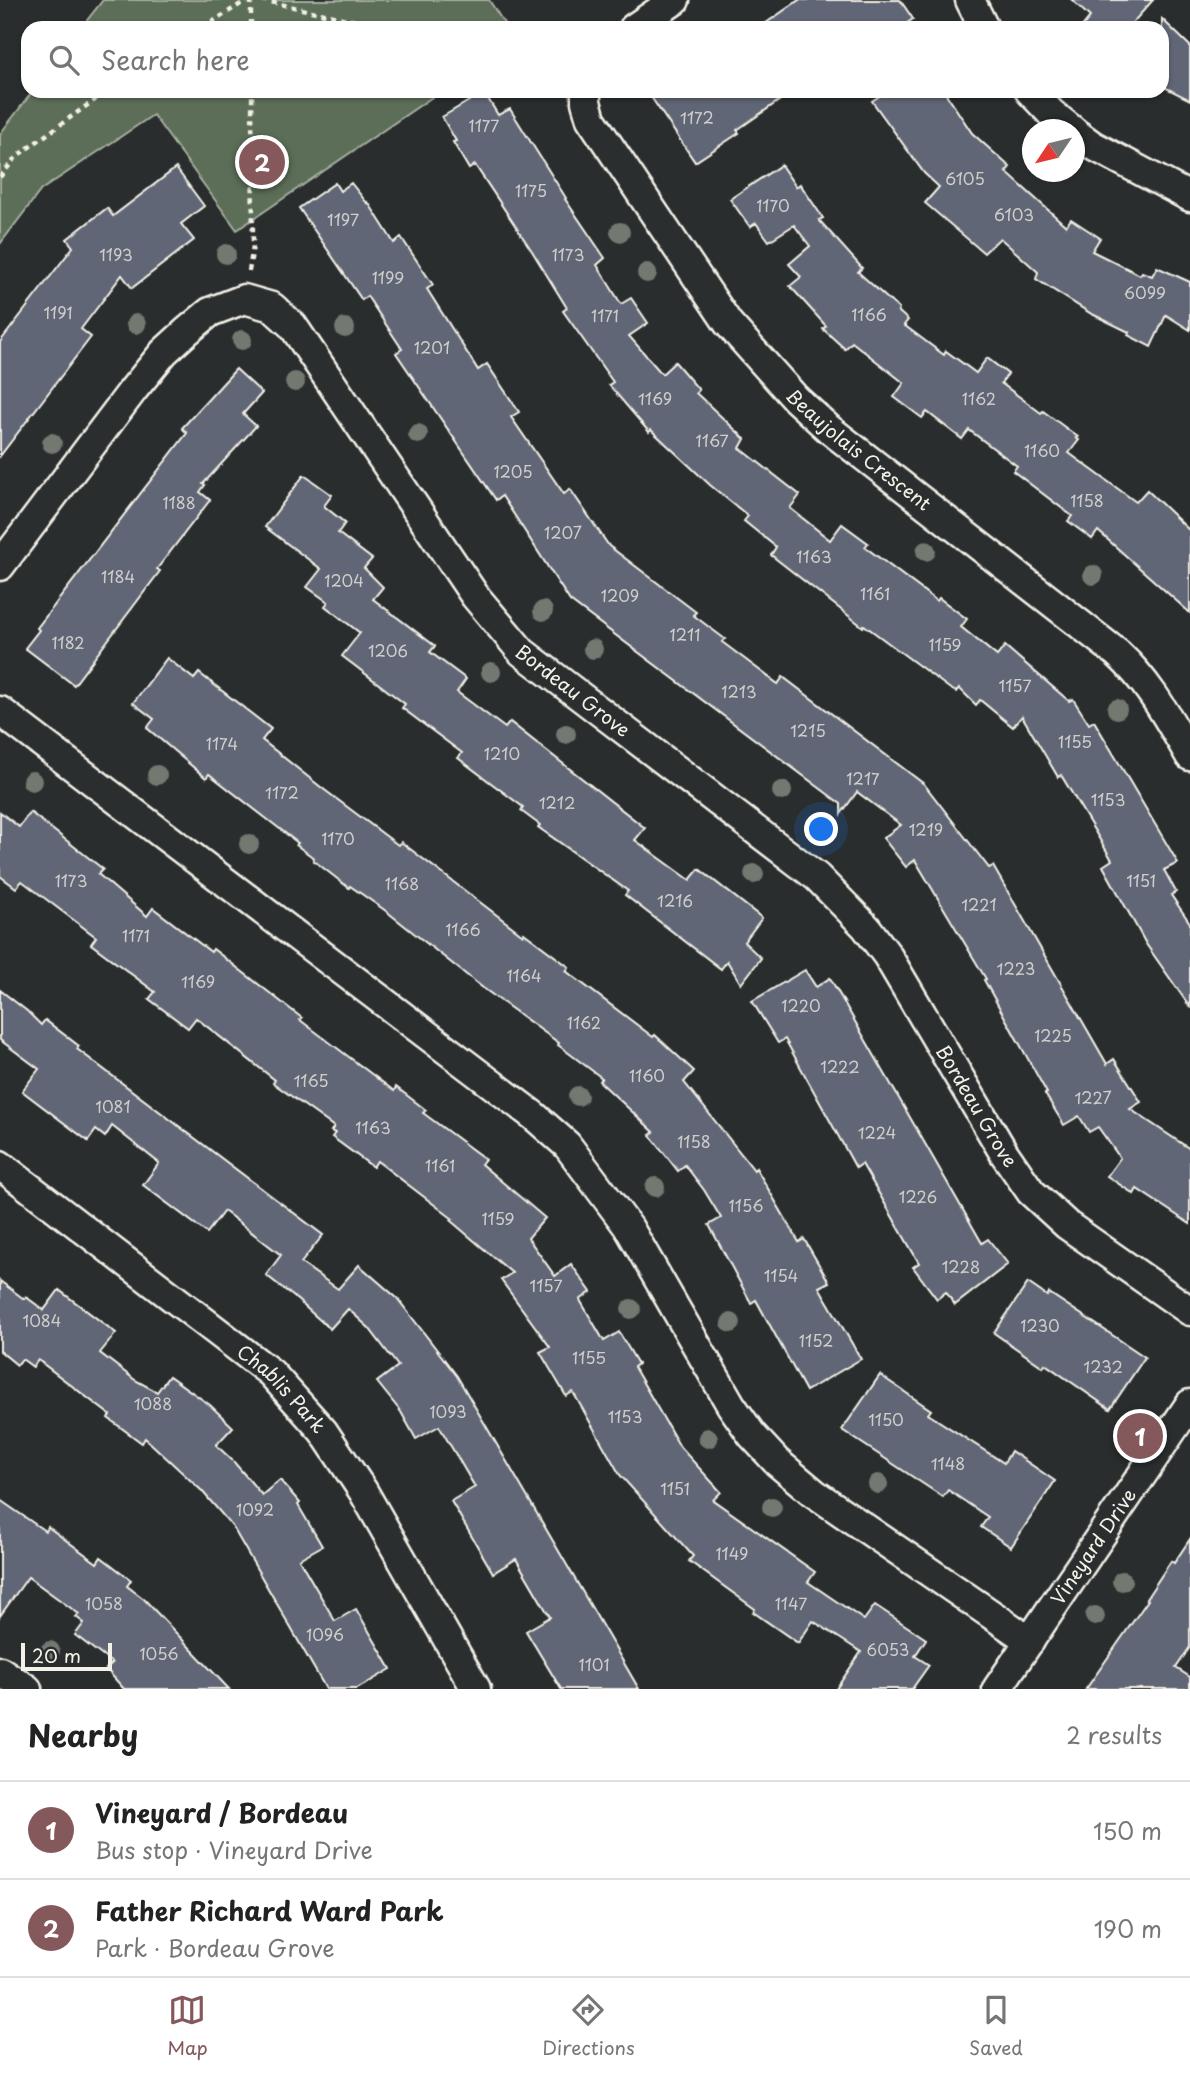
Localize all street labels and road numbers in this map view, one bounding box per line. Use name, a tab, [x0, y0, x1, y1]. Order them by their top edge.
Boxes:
street label: Beaujolais Crescent	[780, 382, 938, 517]
street label: Bordeau Grove	[510, 637, 637, 743]
street label: Bordeau Grove	[930, 1039, 1025, 1173]
street label: Chablis Park	[232, 1337, 333, 1439]
street label: Vineyard Drive	[1043, 1482, 1142, 1610]

